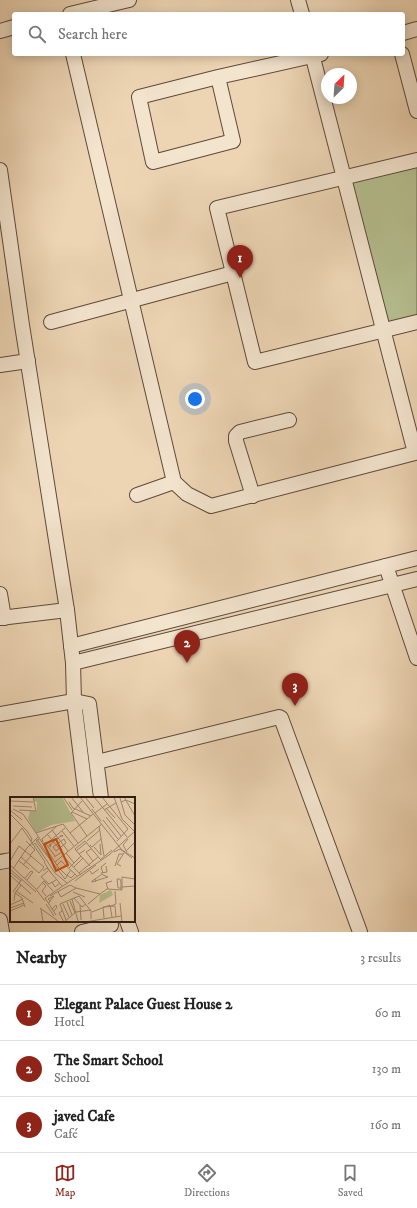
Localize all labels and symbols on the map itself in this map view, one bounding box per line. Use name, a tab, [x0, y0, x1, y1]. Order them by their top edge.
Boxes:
north arrow	[321, 68, 357, 104]
pin: 1	[227, 245, 253, 278]
your location	[185, 389, 205, 409]
pin: 2	[174, 630, 200, 663]
pin: 3	[282, 673, 308, 706]
inset map	[10, 797, 135, 922]

